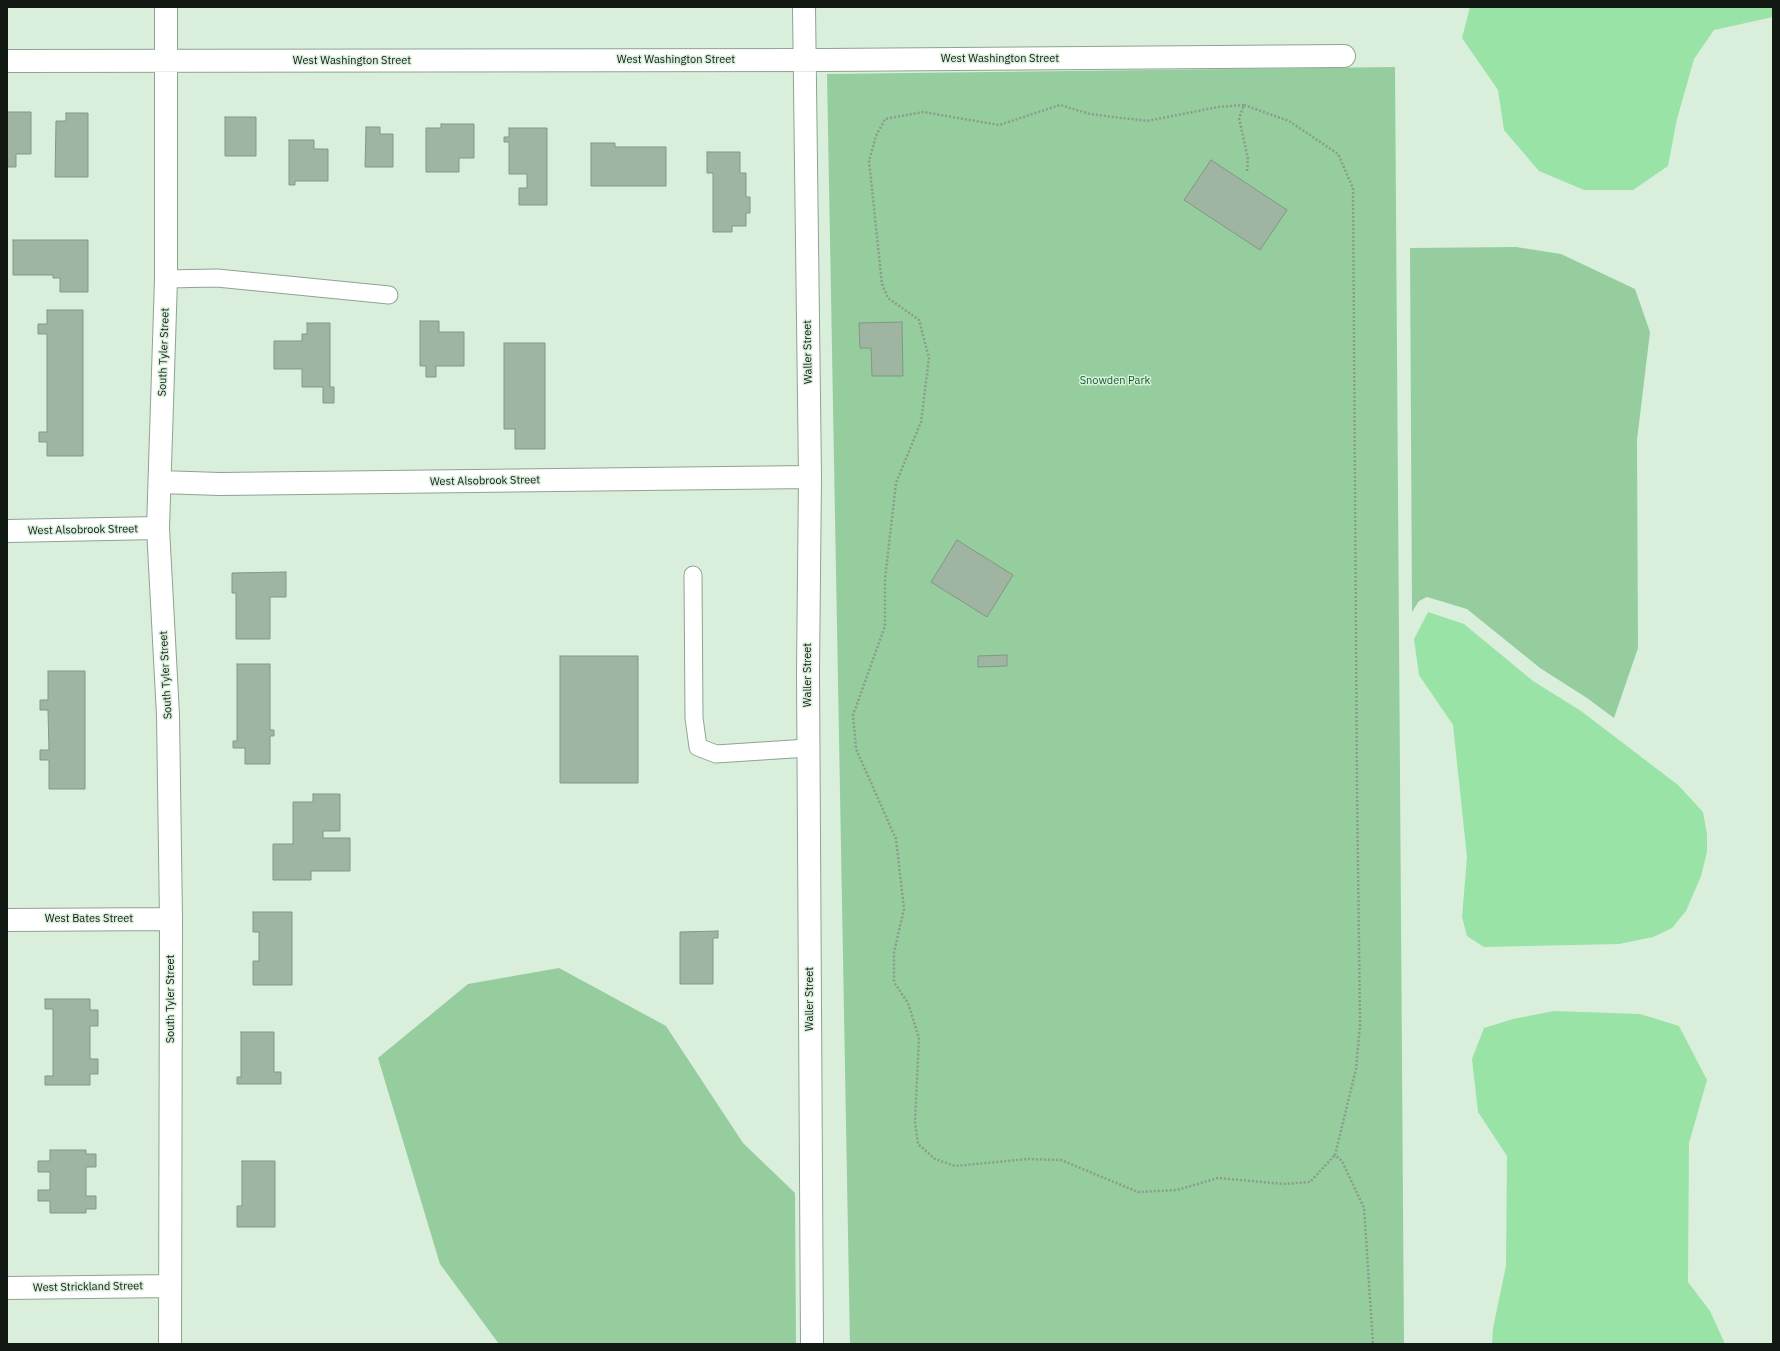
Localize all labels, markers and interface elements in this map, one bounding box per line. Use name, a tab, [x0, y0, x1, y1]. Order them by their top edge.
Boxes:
street label: West Washington Street	[941, 52, 1059, 66]
street label: West Washington Street	[617, 53, 735, 67]
street label: West Washington Street	[293, 54, 411, 68]
street label: South Tyler Street	[156, 307, 172, 397]
street label: Waller Street	[801, 320, 815, 384]
park label: Snowden Park	[1080, 374, 1150, 388]
street label: West Alsobrook Street	[430, 473, 540, 489]
street label: West Alsobrook Street	[28, 522, 138, 538]
street label: South Tyler Street	[157, 630, 175, 720]
street label: Waller Street	[801, 643, 815, 707]
street label: West Bates Street	[45, 912, 133, 926]
street label: South Tyler Street	[164, 955, 178, 1043]
street label: Waller Street	[803, 967, 817, 1031]
street label: West Strickland Street	[33, 1279, 143, 1295]

